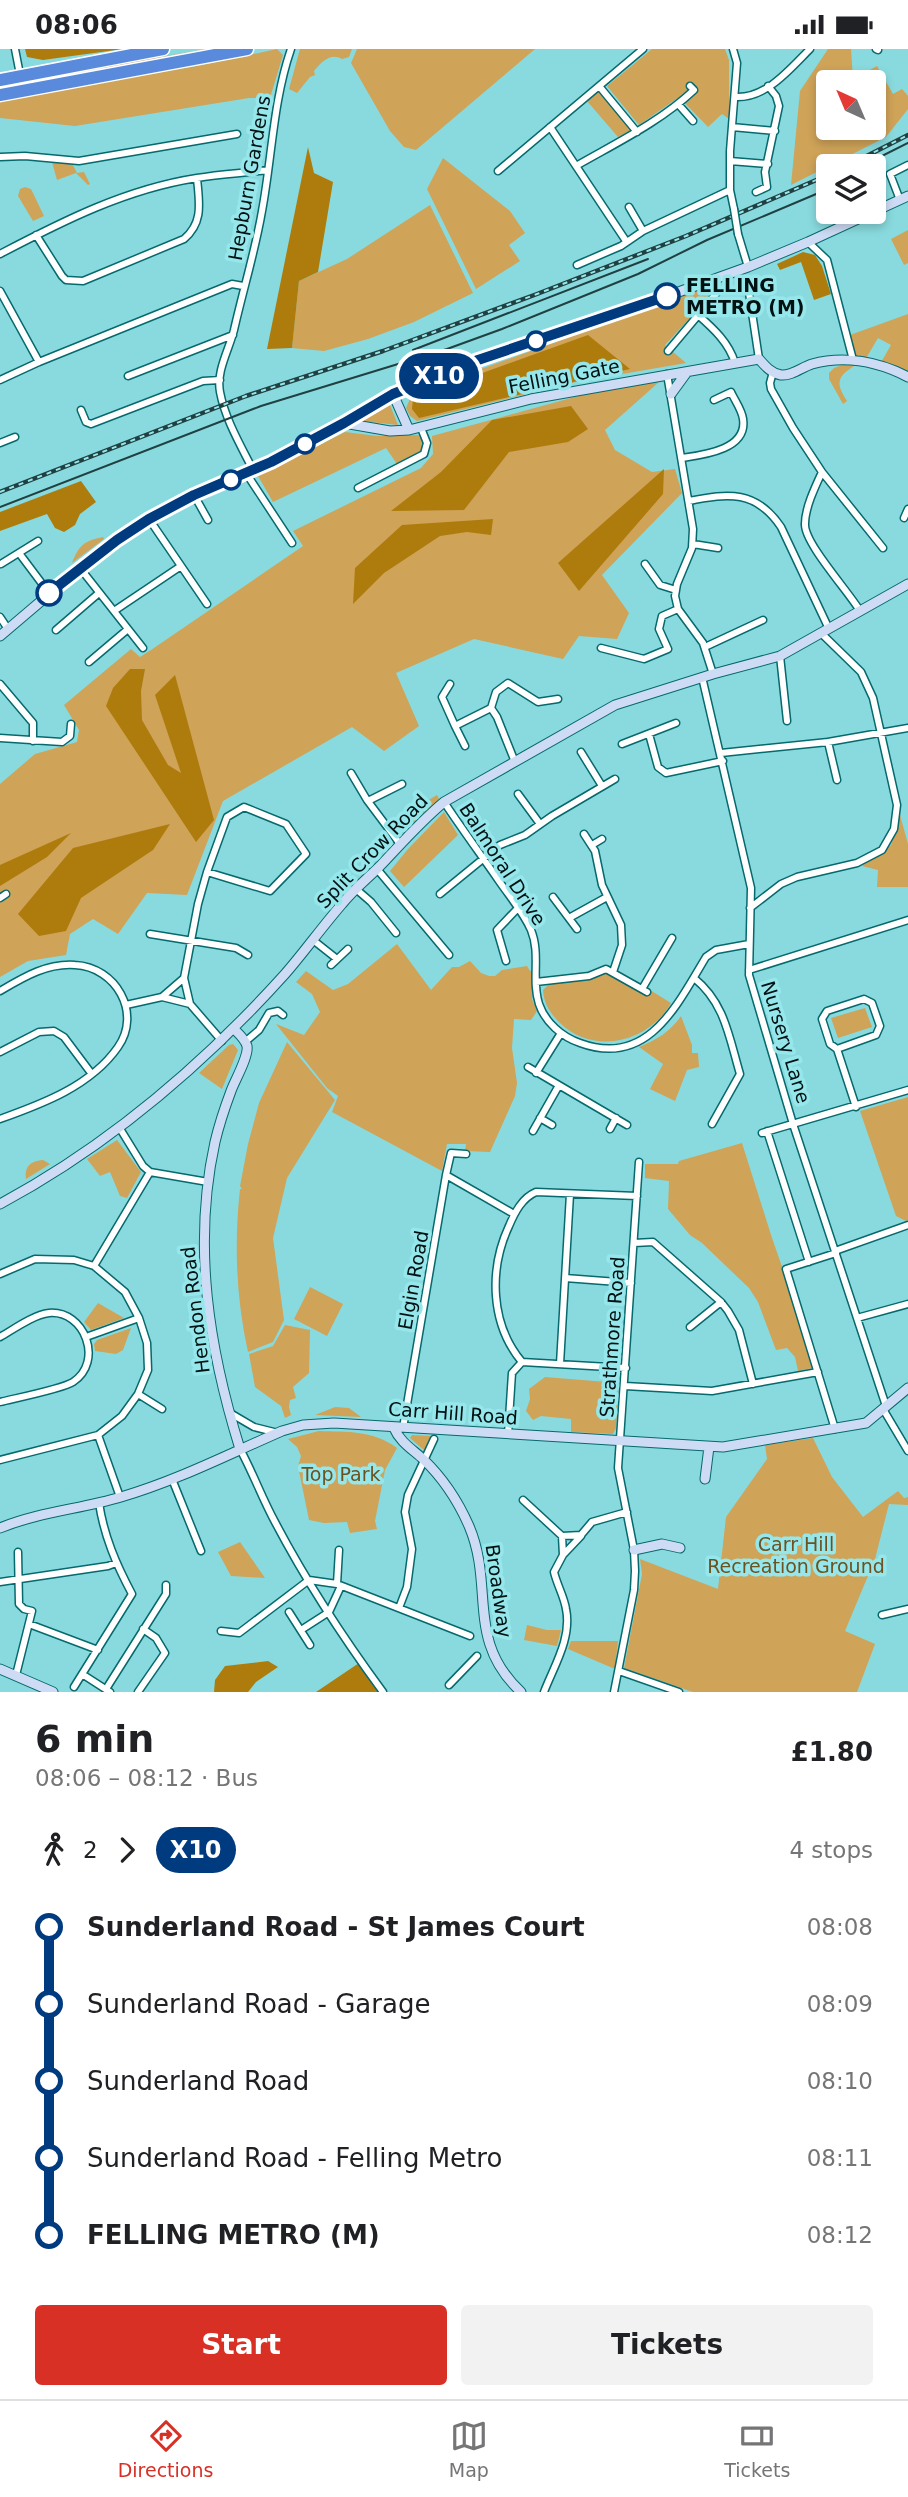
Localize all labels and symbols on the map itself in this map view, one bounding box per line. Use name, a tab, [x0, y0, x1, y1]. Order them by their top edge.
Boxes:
north arrow	[816, 70, 886, 140]
street label: Hepburn Gardens	[224, 94, 274, 262]
place label: FELLING METRO (M)	[686, 274, 805, 318]
marker: FELLING METRO (M)	[654, 283, 680, 309]
unlabelled marker	[526, 331, 546, 351]
line badge: X10	[399, 353, 479, 399]
street label: Felling Gate	[506, 354, 622, 398]
unlabelled marker	[295, 434, 315, 454]
unlabelled marker	[221, 470, 241, 490]
unlabelled marker	[36, 580, 62, 606]
street label: Split Crow Road	[312, 790, 432, 912]
street label: Balmoral Drive	[455, 799, 551, 929]
street label: Nursery Lane	[757, 978, 815, 1106]
street label: Elgin Road	[393, 1229, 433, 1331]
street label: Hendon Road	[176, 1245, 214, 1375]
street label: Strathmore Road	[595, 1256, 629, 1418]
street label: Carr Hill Road	[387, 1397, 519, 1429]
park label: Top Park	[300, 1463, 381, 1485]
park label: Carr Hill Recreation Ground	[707, 1533, 885, 1577]
street label: Broadway	[482, 1543, 516, 1639]

